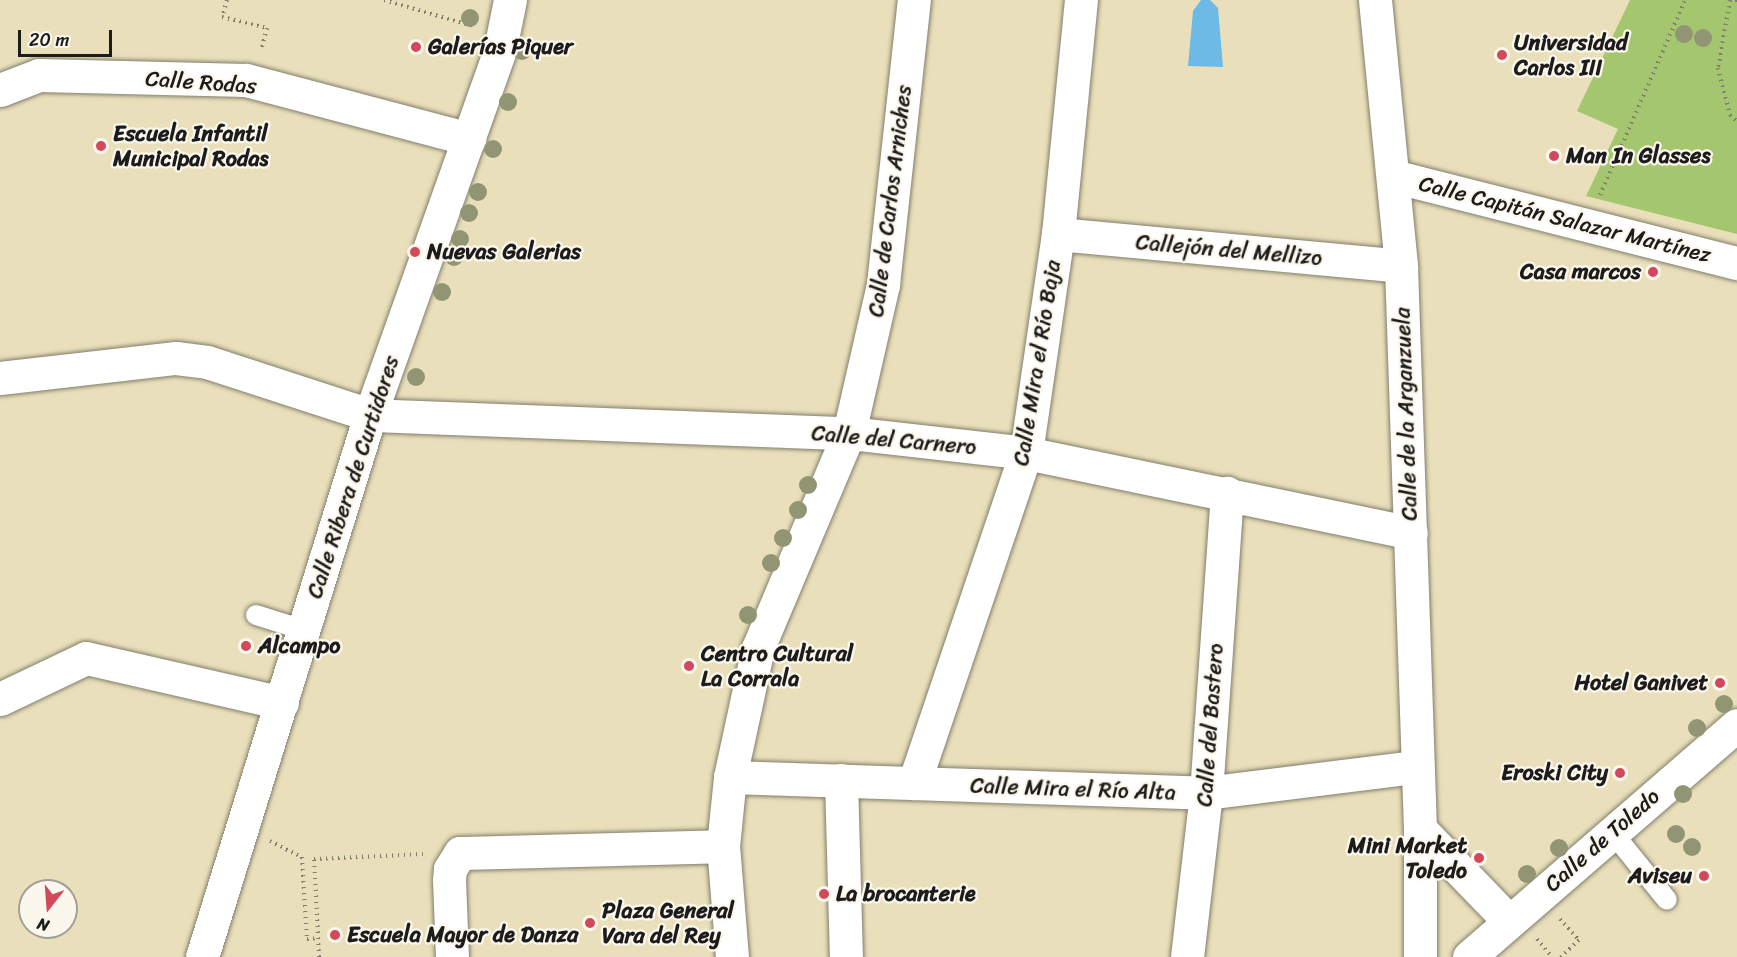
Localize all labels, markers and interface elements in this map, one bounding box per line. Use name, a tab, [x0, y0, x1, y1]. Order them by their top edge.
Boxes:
scale bar	[21, 18, 116, 56]
text: 20 m	[29, 24, 69, 56]
place label: Universidad Carlos III	[1514, 29, 1627, 80]
place label: Galerías Piquer	[428, 34, 573, 60]
marker: Galerías Piquer	[409, 40, 423, 54]
marker: Universidad Carlos III	[1495, 48, 1509, 62]
street label: Calle Rodas	[144, 65, 258, 99]
street label: Calle de Carlos Arniches	[863, 83, 917, 319]
place label: Escuela Infantil Municipal Rodas	[113, 120, 270, 172]
marker: Escuela Infantil Municipal Rodas	[94, 139, 108, 153]
place label: Man In Glasses	[1566, 143, 1710, 169]
marker: Man In Glasses	[1547, 149, 1561, 163]
street label: Calle Capitán Salazar Martínez	[1416, 170, 1714, 268]
street label: Callejón del Mellizo	[1134, 229, 1324, 271]
place label: Nuevas Galerias	[427, 239, 580, 265]
marker: Nuevas Galerias	[408, 245, 422, 259]
street label: Calle Mira el Río Baja	[1008, 259, 1066, 467]
place label: Casa marcos	[1520, 259, 1641, 285]
marker: Casa marcos	[1646, 265, 1660, 279]
street label: Calle de la Arganzuela	[1389, 307, 1423, 521]
street label: Calle Ribera de Curtidores	[301, 352, 405, 602]
street label: Calle del Carnero	[810, 420, 978, 460]
place label: Alcampo	[258, 633, 340, 659]
marker: Alcampo	[239, 639, 253, 653]
place label: Centro Cultural La Corrala	[701, 640, 853, 692]
street label: Calle del Bastero	[1191, 642, 1229, 808]
marker: Centro Cultural La Corrala	[682, 659, 696, 673]
place label: Hotel Ganivet	[1576, 670, 1708, 696]
marker: Hotel Ganivet	[1713, 676, 1727, 690]
place label: Eroski City	[1501, 760, 1608, 786]
marker: Eroski City	[1613, 766, 1627, 780]
street label: Calle Mira el Río Alta	[970, 772, 1176, 806]
street label: Calle de Toledo	[1539, 783, 1665, 897]
place label: Mini Market Toledo	[1349, 832, 1467, 884]
marker: Mini Market Toledo	[1472, 851, 1486, 865]
place label: Aviseu	[1628, 863, 1692, 889]
marker: Aviseu	[1697, 869, 1711, 883]
north arrow	[18, 879, 78, 939]
place label: La brocanterie	[836, 881, 976, 907]
marker: La brocanterie	[817, 887, 831, 901]
place label: Plaza General Vara del Rey	[602, 897, 734, 948]
text: N	[34, 909, 53, 940]
marker: Plaza General Vara del Rey	[583, 916, 597, 930]
place label: Escuela Mayor de Danza	[347, 922, 579, 948]
marker: Escuela Mayor de Danza	[328, 928, 342, 942]

